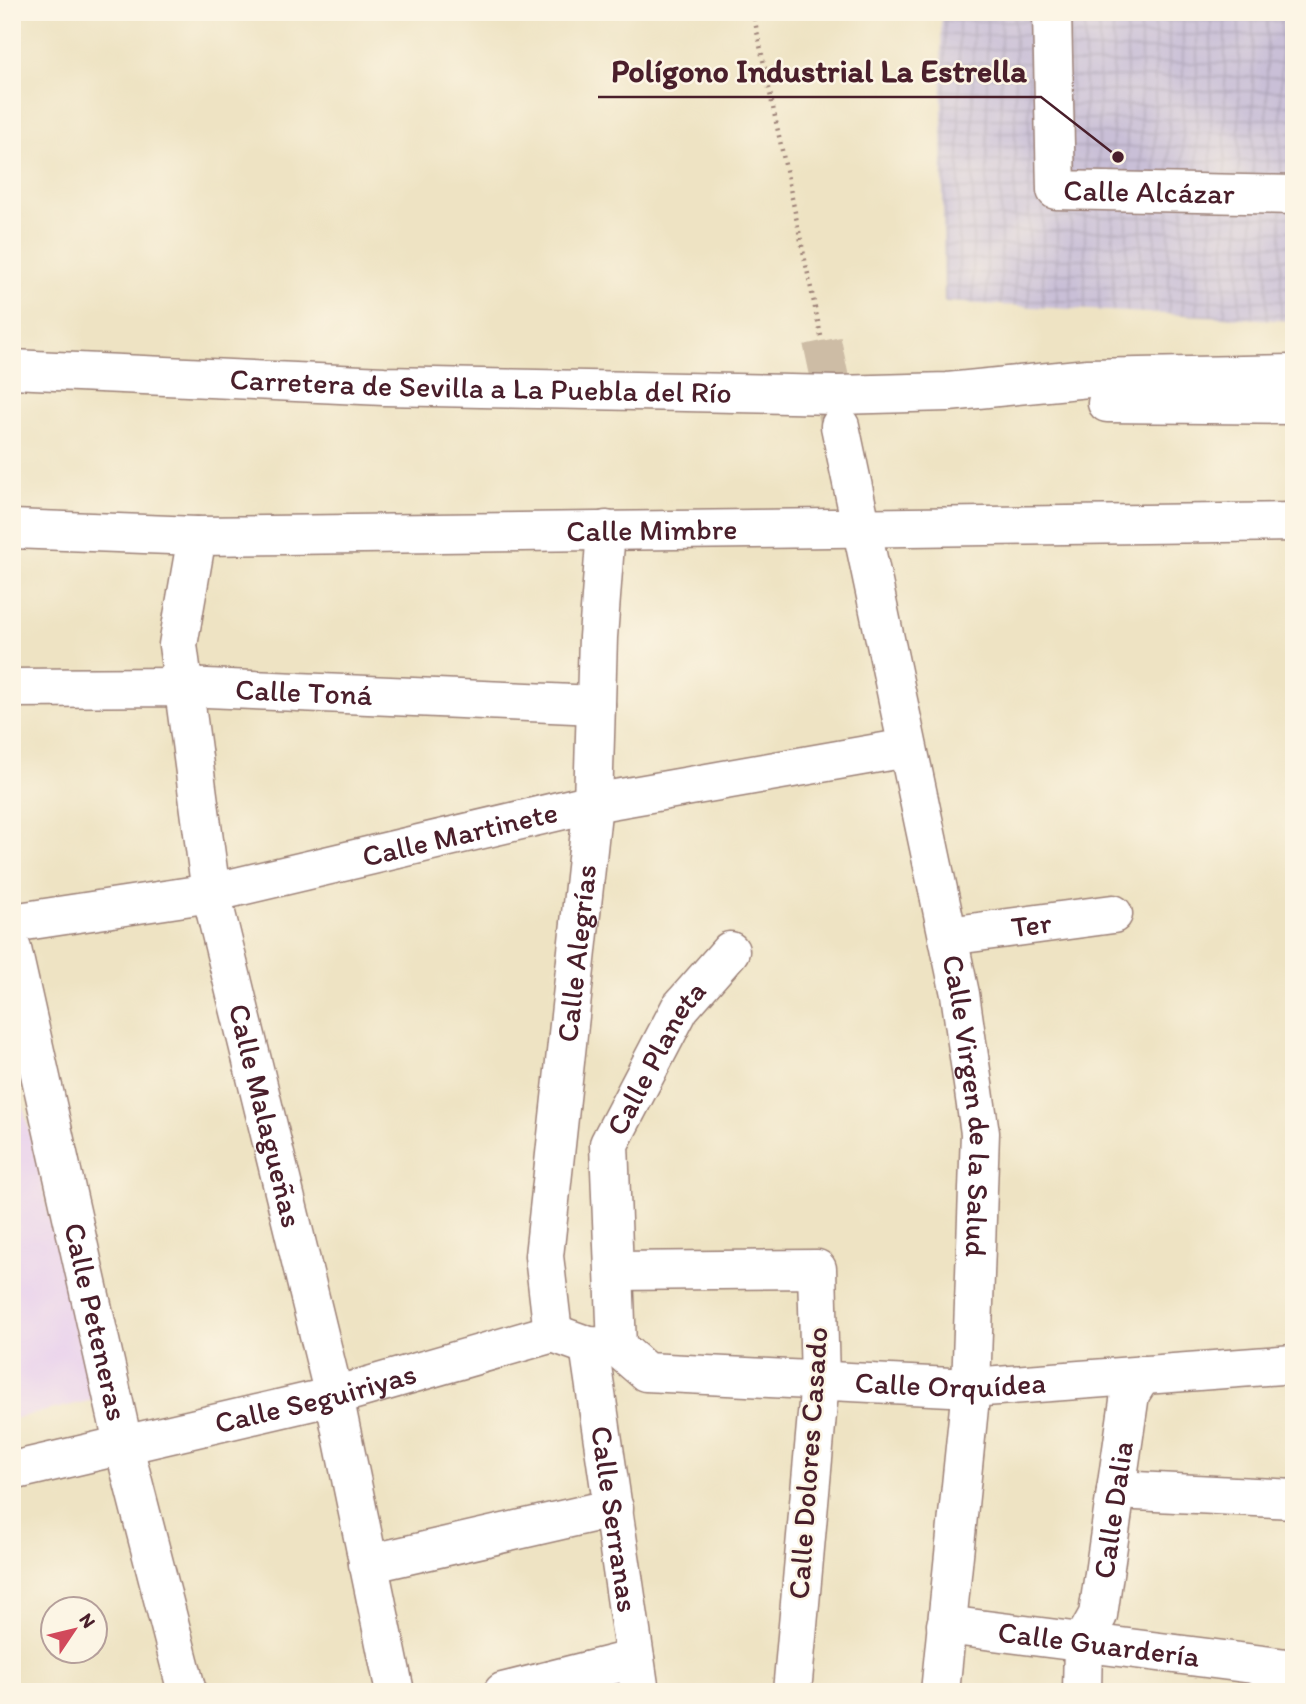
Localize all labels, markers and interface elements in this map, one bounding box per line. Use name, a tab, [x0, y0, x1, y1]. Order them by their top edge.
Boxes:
callout: Polígono Industrial La Estrella	[598, 44, 1041, 97]
text: Polígono Industrial La Estrella	[611, 52, 1027, 90]
street label: Calle Alcázar	[1063, 171, 1235, 212]
street label: Carretera de Sevilla a La Puebla del Río	[229, 360, 732, 411]
street label: Calle Mimbre	[566, 510, 738, 549]
street label: Calle Toná	[234, 670, 374, 713]
street label: Calle Martinete	[358, 793, 561, 875]
street label: Calle Alegrías	[548, 862, 604, 1044]
street label: Ter	[1009, 903, 1054, 945]
street label: Calle Virgen de la Salud	[934, 951, 999, 1258]
street label: Calle Planeta	[598, 973, 714, 1142]
street label: Calle Malagueñas	[221, 1000, 311, 1231]
street label: Calle Peteneras	[56, 1219, 136, 1424]
street label: Calle Dolores Casado	[780, 1325, 835, 1600]
street label: Calle Seguiriyas	[211, 1354, 420, 1441]
street label: Calle Orquídea	[854, 1363, 1047, 1406]
street label: Calle Serranas	[583, 1423, 647, 1615]
street label: Calle Dalia	[1084, 1439, 1141, 1581]
north arrow	[38, 1596, 108, 1666]
text: N	[74, 1609, 101, 1632]
street label: Calle Guardería	[996, 1613, 1202, 1675]

